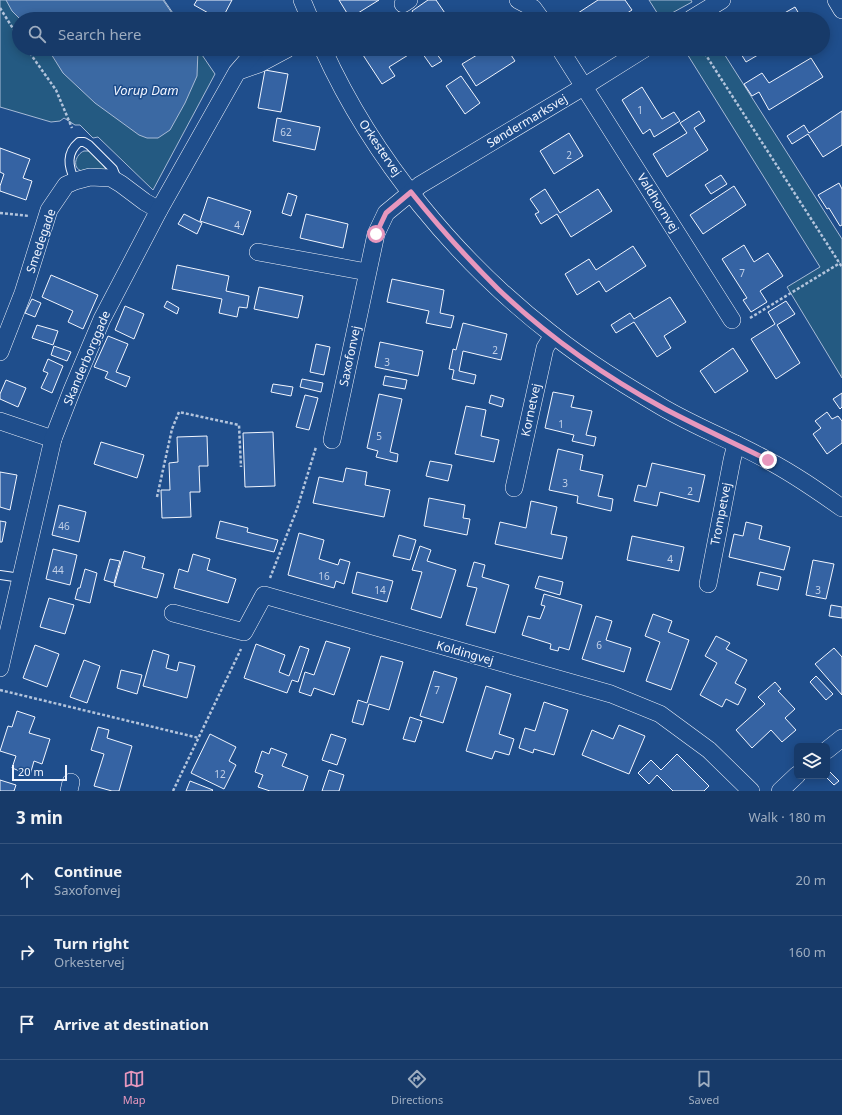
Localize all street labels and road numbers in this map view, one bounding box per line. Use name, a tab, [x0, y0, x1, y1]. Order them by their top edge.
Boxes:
street label: Søndermarksvej	[483, 90, 570, 151]
street label: Orkestervej	[355, 116, 406, 180]
street label: Valdhornvej	[633, 170, 683, 236]
street label: Smedegade	[22, 206, 60, 275]
street label: Skanderborggade	[59, 308, 114, 408]
street label: Saxofonvej	[335, 324, 364, 388]
street label: Kornetvej	[517, 382, 544, 438]
street label: Trompetvej	[706, 481, 735, 547]
street label: Koldingvej	[434, 636, 496, 669]

